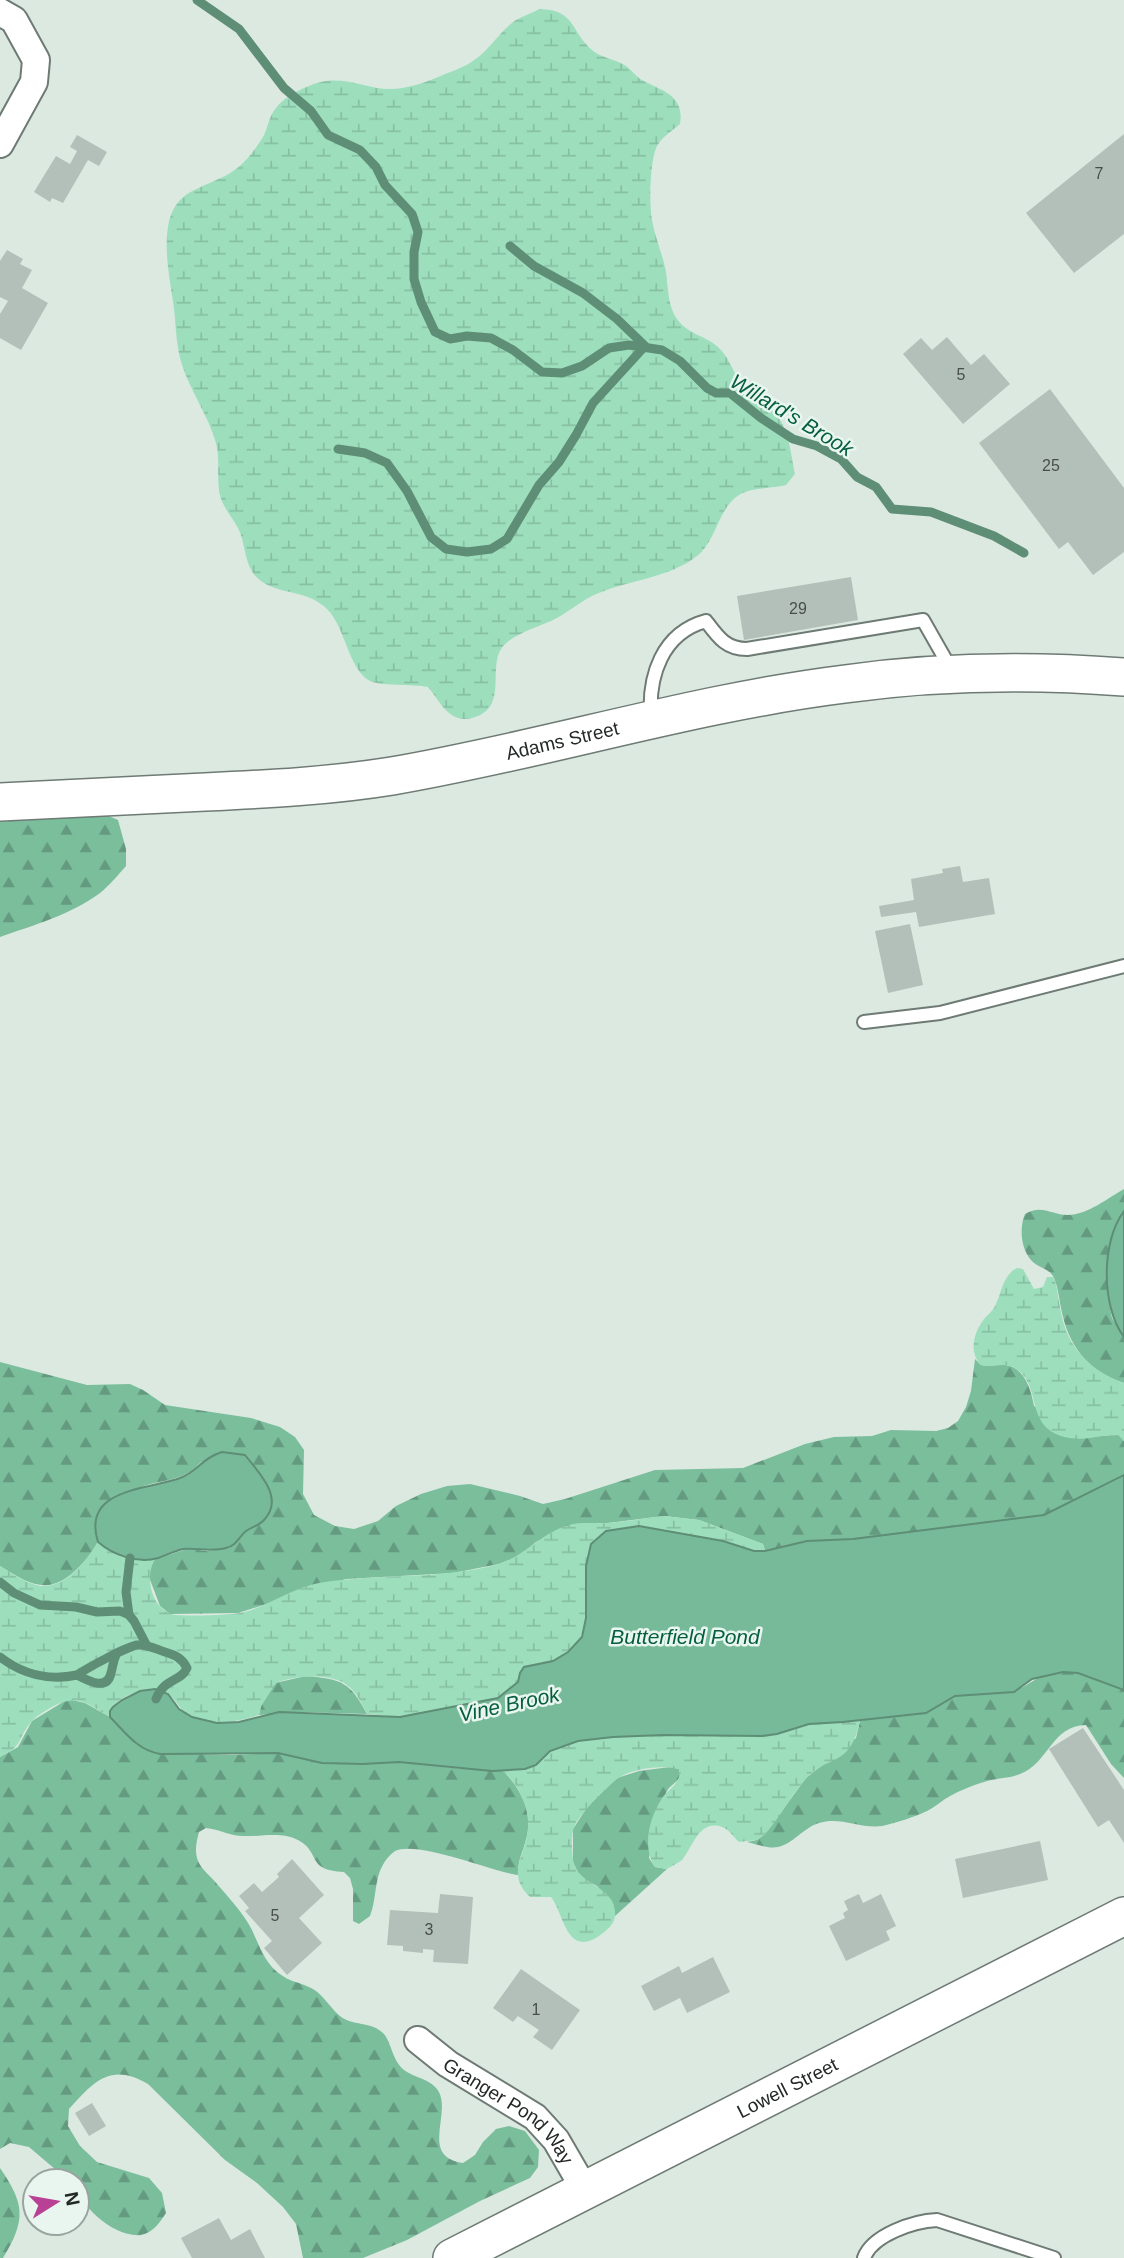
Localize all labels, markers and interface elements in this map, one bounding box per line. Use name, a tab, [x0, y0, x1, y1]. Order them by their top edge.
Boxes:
house number: 7	[1095, 165, 1104, 182]
house number: 5	[957, 366, 966, 383]
water label: Willard's Brook	[726, 369, 859, 461]
house number: 25	[1042, 457, 1060, 474]
house number: 29	[789, 600, 807, 617]
street label: Adams Street	[504, 717, 621, 763]
water label: Butterfield Pond	[610, 1625, 761, 1648]
water label: Vine Brook	[457, 1682, 563, 1726]
house number: 5	[271, 1907, 280, 1924]
house number: 3	[425, 1921, 434, 1938]
house number: 1	[532, 2001, 541, 2018]
street label: Granger Pond Way	[440, 2053, 578, 2168]
street label: Lowell Street	[733, 2053, 841, 2122]
north arrow	[21, 2167, 91, 2237]
text: N	[61, 2190, 84, 2208]

